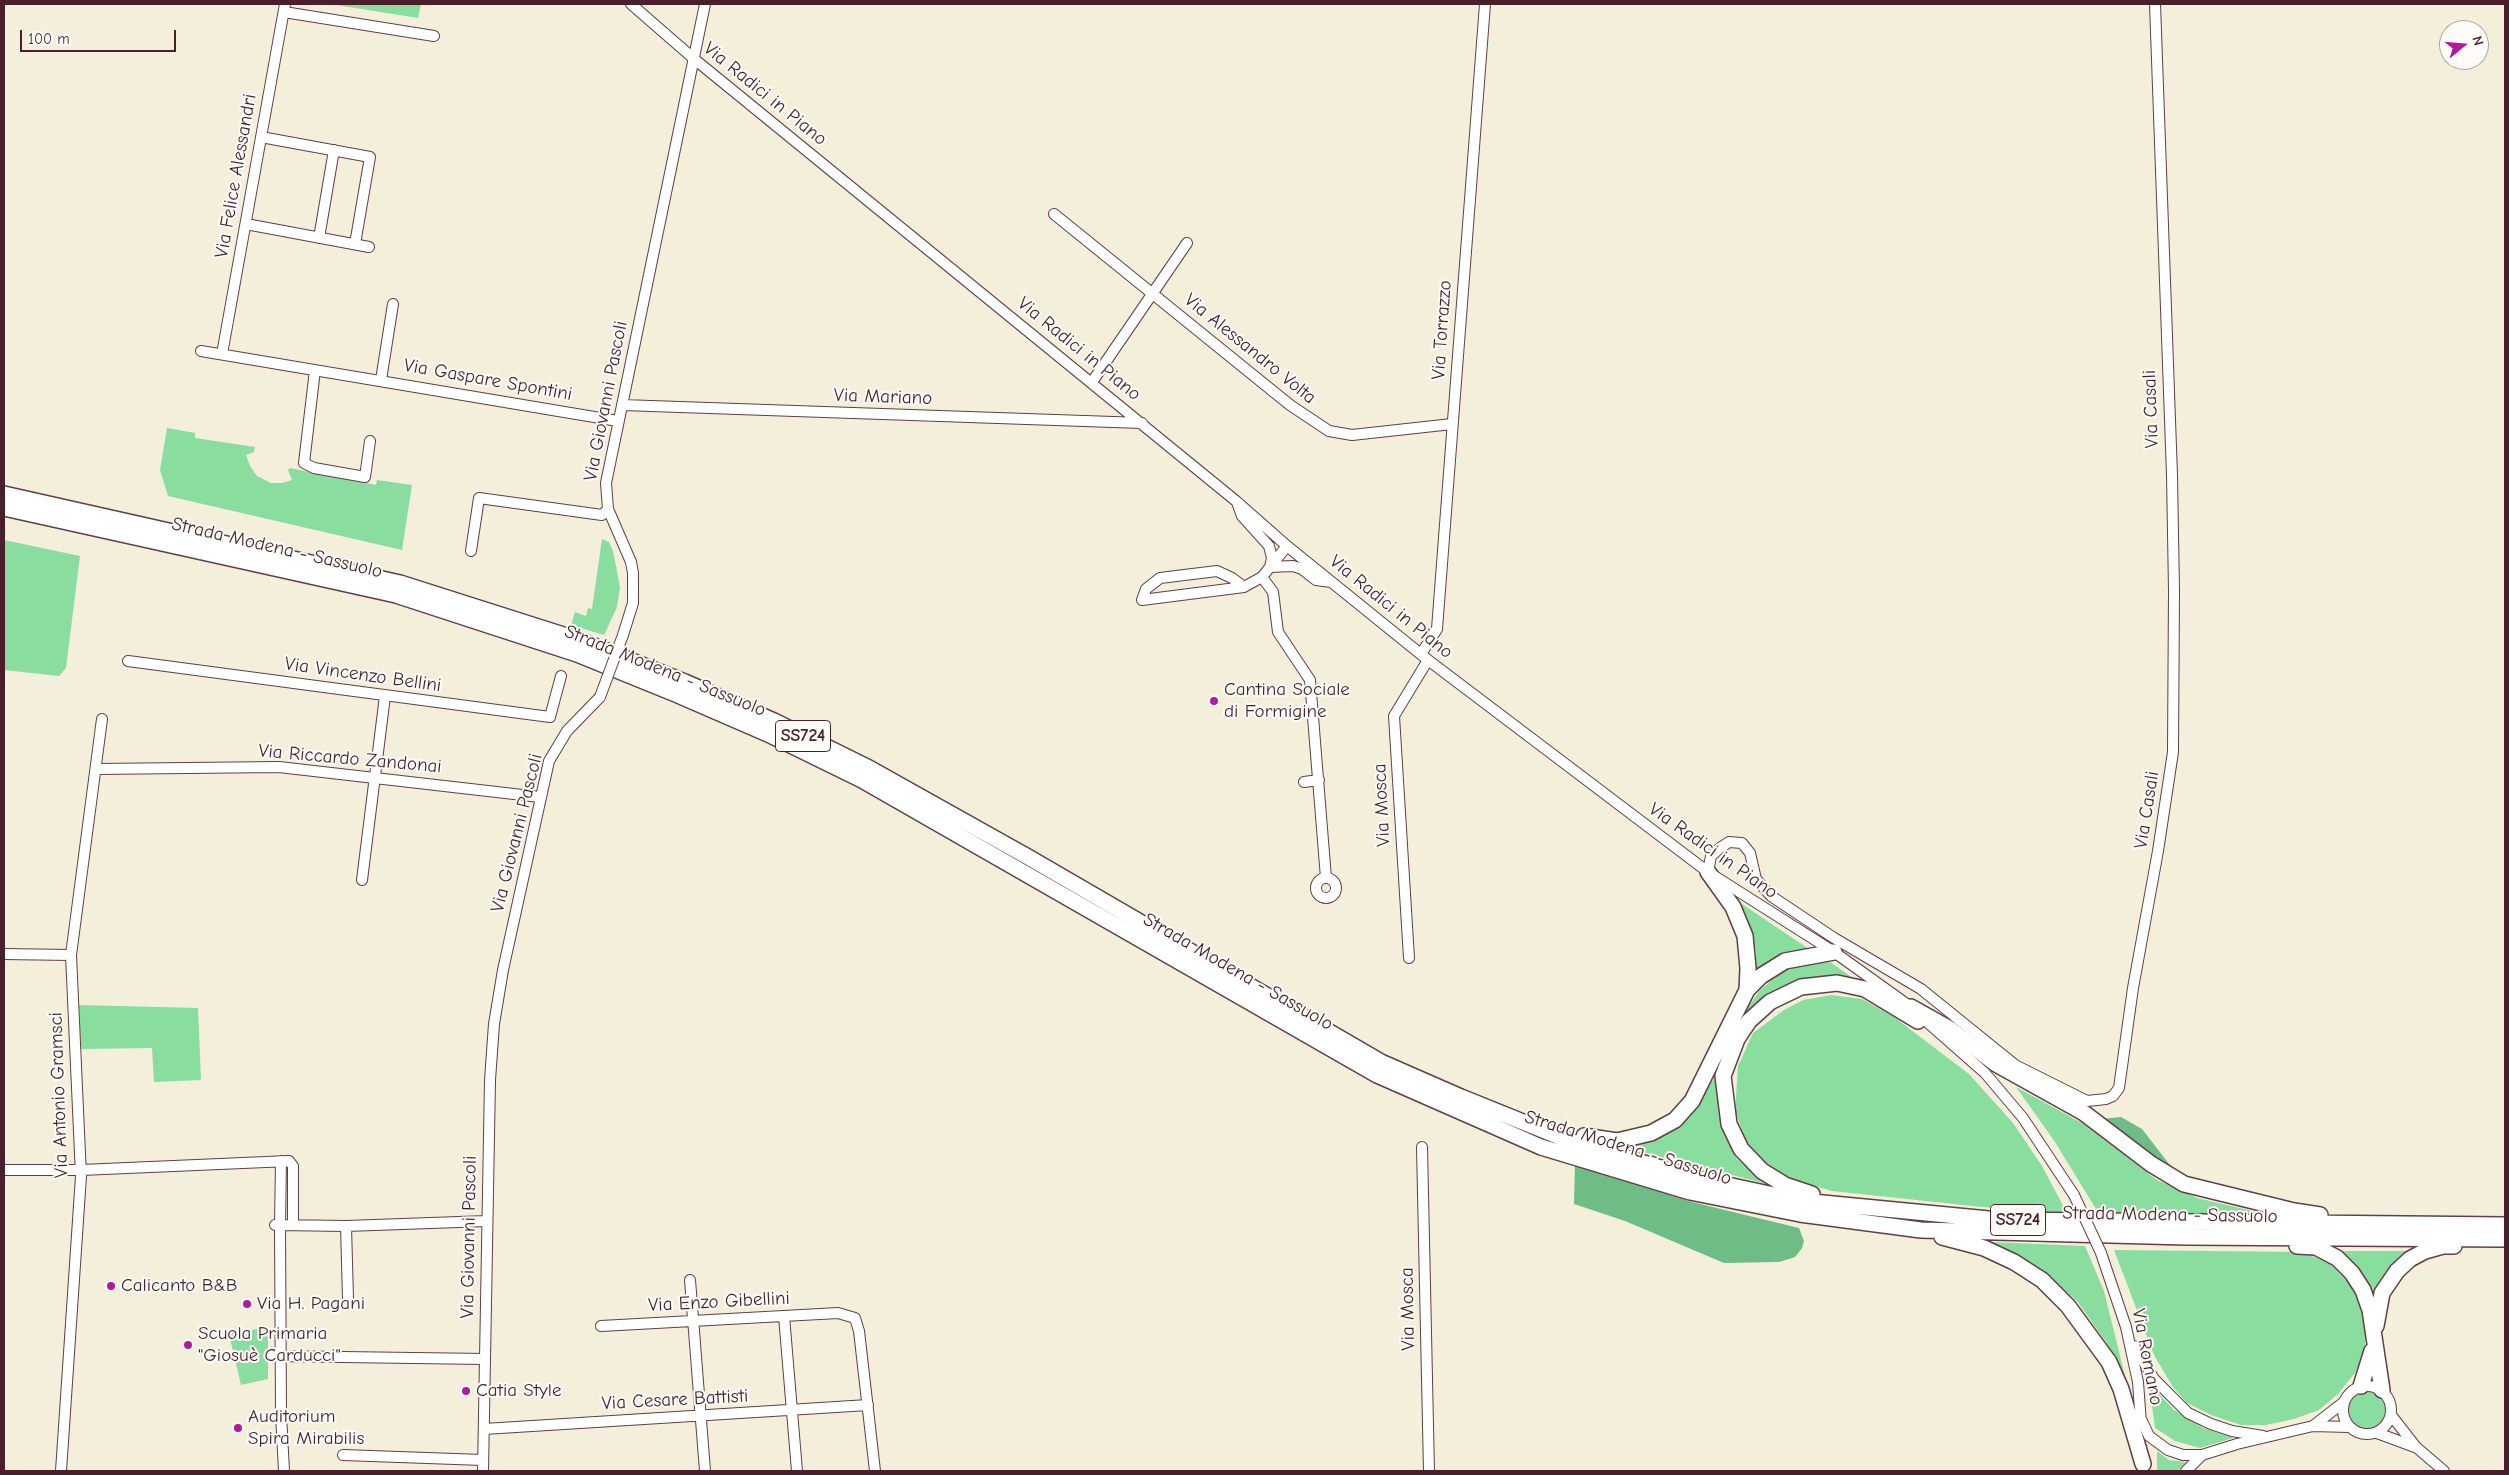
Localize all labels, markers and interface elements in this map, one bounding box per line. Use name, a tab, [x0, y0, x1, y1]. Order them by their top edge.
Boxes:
scale bar	[22, 20, 179, 52]
north arrow	[2439, 20, 2489, 70]
text: 100 m	[28, 30, 70, 48]
text: N	[2468, 34, 2487, 48]
street label: Via Radici in Piano	[699, 37, 831, 151]
street label: Via Felice Alessandri	[210, 92, 262, 260]
street label: Via Torrazzo	[1427, 280, 1457, 380]
street label: Via Alessandro Volta	[1179, 289, 1321, 409]
street label: Via Radici in Piano	[1013, 292, 1145, 406]
street label: Via Giovanni Pascoli	[579, 319, 633, 483]
street label: Via Gaspare Spontini	[402, 354, 574, 406]
street label: Via Casali	[2138, 370, 2164, 448]
street label: Via Mariano	[833, 384, 933, 410]
street label: Strada Modena - Sassuolo	[169, 513, 385, 583]
street label: Via Radici in Piano	[1325, 550, 1457, 664]
street label: Strada Modena - Sassuolo	[561, 620, 769, 722]
street label: Via Vincenzo Bellini	[283, 653, 443, 697]
place label: Cantina Sociale di Formigine	[1224, 679, 1350, 723]
marker: Cantina Sociale di Formigine	[1208, 695, 1220, 707]
road number: SS724	[776, 720, 830, 751]
street label: Via Riccardo Zandonai	[257, 740, 443, 778]
street label: Via Giovanni Pascoli	[486, 751, 548, 915]
street label: Via Mosca	[1368, 763, 1396, 847]
street label: Via Casali	[2130, 770, 2164, 850]
street label: Via Radici in Piano	[1644, 798, 1782, 904]
street label: Strada Modena - Sassuolo	[1139, 908, 1337, 1036]
street label: Via Antonio Gramsci	[45, 1012, 73, 1178]
street label: Strada Modena - Sassuolo	[1522, 1106, 1734, 1190]
street label: Via Giovanni Pascoli	[456, 1156, 482, 1318]
street label: Strada Modena - Sassuolo	[2062, 1202, 2278, 1228]
road number: SS724	[1990, 1204, 2046, 1236]
street label: Via Mosca	[1396, 1267, 1420, 1351]
place label: Calicanto B&B	[121, 1275, 237, 1297]
marker: Calicanto B&B	[105, 1280, 117, 1292]
street label: Via Enzo Gibellini	[648, 1287, 790, 1317]
place label: Via H. Pagani	[257, 1293, 365, 1315]
marker: Via H. Pagani	[241, 1298, 253, 1310]
street label: Via Romano	[2126, 1307, 2168, 1407]
place label: Scuola Primaria "Giosuè Carducci"	[198, 1323, 341, 1367]
marker: Scuola Primaria "Giosuè Carducci"	[182, 1339, 194, 1351]
place label: Catia Style	[476, 1380, 561, 1402]
marker: Catia Style	[460, 1385, 472, 1397]
street label: Via Cesare Battisti	[601, 1385, 749, 1415]
place label: Auditorium Spira Mirabilis	[248, 1406, 364, 1450]
marker: Auditorium Spira Mirabilis	[232, 1422, 244, 1434]

